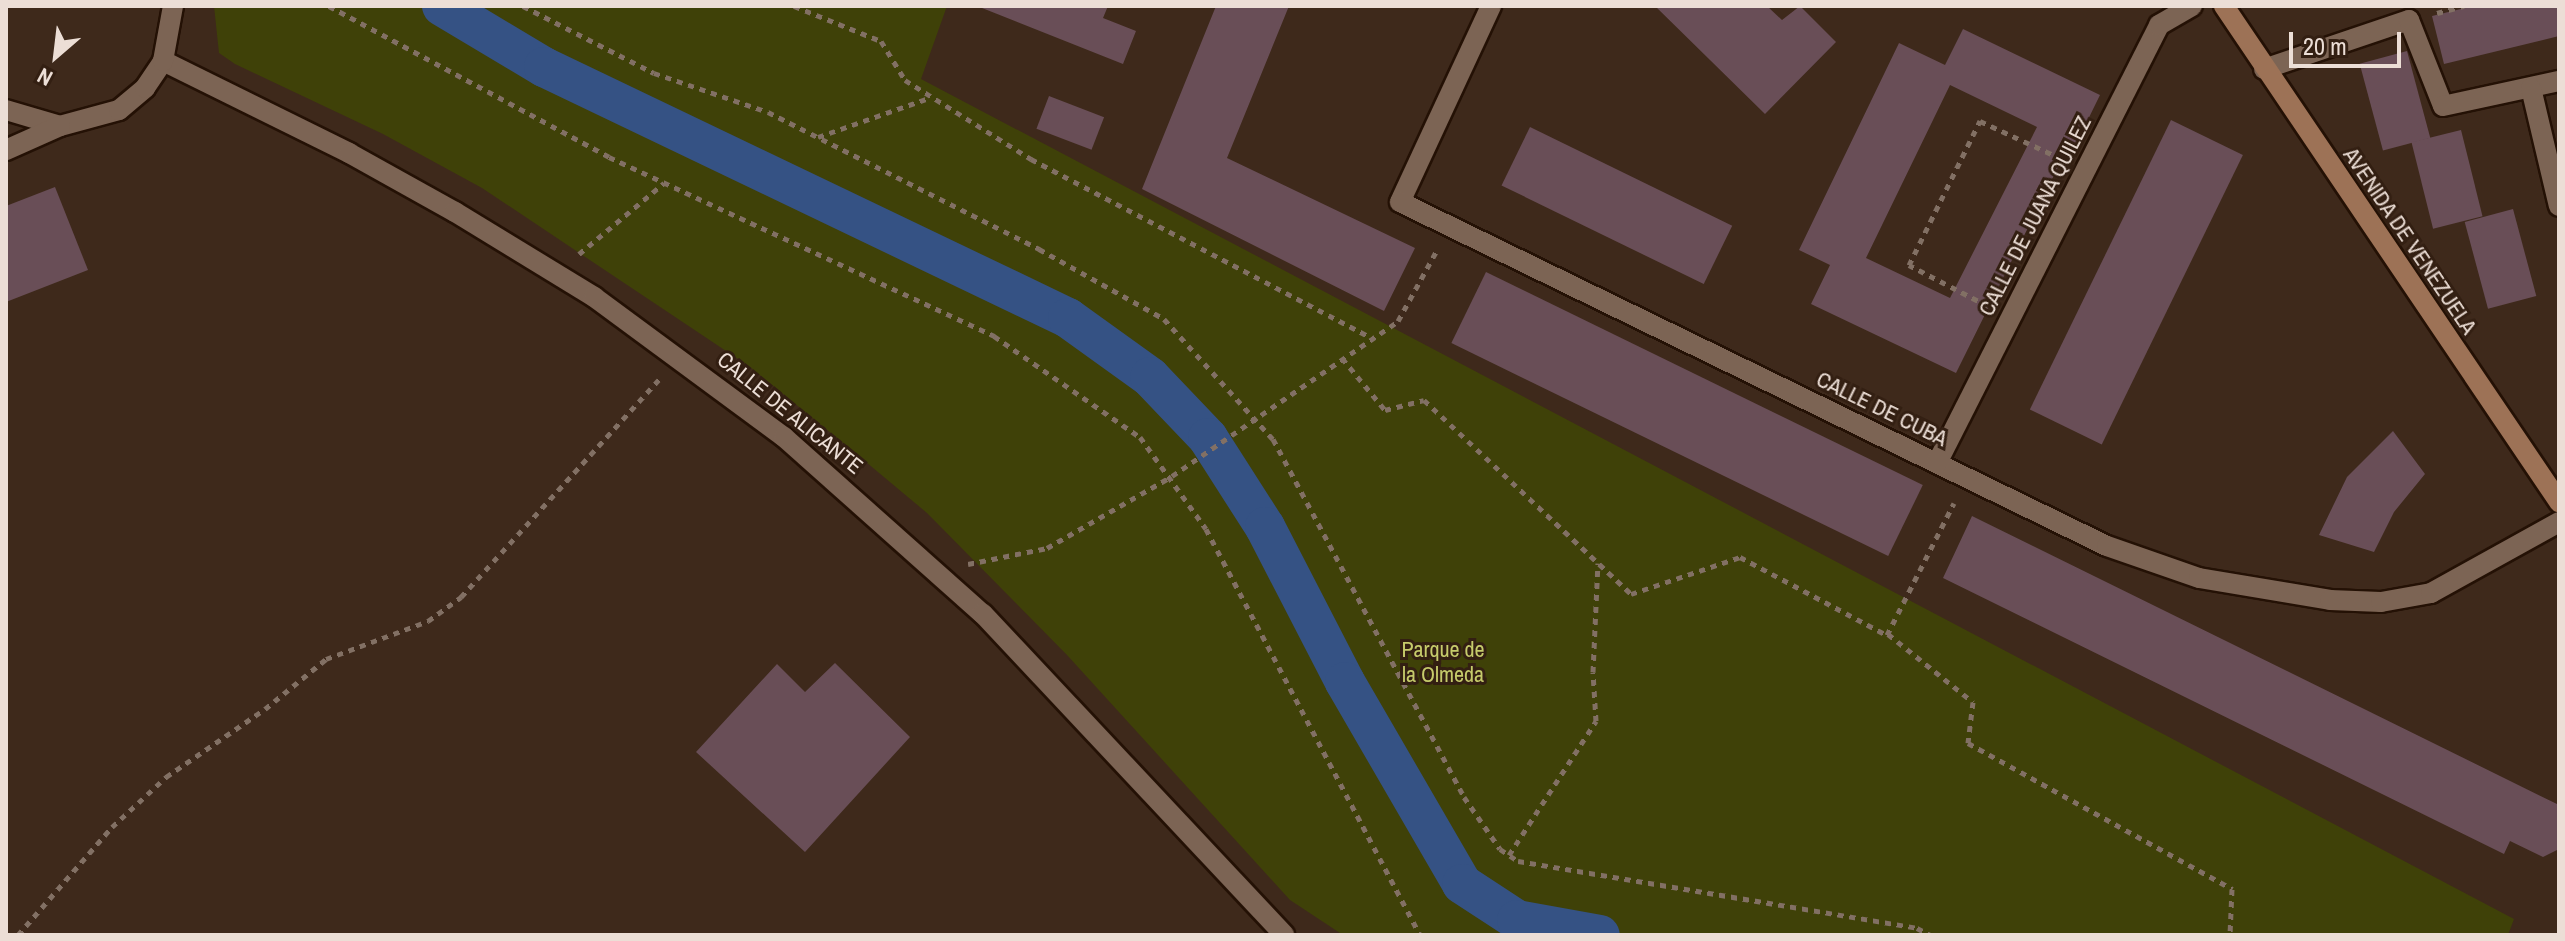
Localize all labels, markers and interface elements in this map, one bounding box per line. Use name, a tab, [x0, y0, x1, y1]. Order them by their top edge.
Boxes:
north arrow	[16, 16, 96, 96]
scale bar	[2293, 16, 2405, 66]
text: 20 m	[2303, 30, 2347, 62]
text: N	[32, 61, 58, 93]
street label: CALLE DE JUANA QUILEZ	[1973, 111, 2097, 321]
street label: AVENIDA DE VENEZUELA	[2337, 142, 2483, 340]
street label: CALLE DE ALICANTE	[712, 346, 868, 480]
street label: CALLE DE CUBA	[1812, 366, 1952, 452]
park label: Parque de la Olmeda	[1401, 636, 1485, 688]

